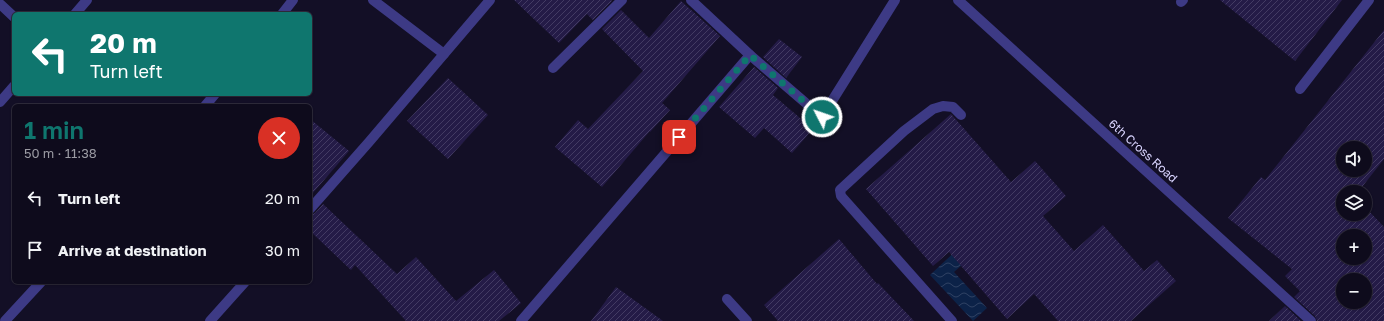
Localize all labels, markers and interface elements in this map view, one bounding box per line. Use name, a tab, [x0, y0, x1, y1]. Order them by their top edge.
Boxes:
text: 20 m	[90, 26, 157, 59]
icon: left	[24, 28, 76, 80]
text: Turn left	[90, 60, 163, 82]
position arrow	[801, 96, 843, 138]
text: 1 min	[24, 115, 84, 144]
street label: 6th Cross Road	[1106, 116, 1181, 185]
button: close	[258, 117, 300, 159]
pin	[662, 120, 696, 154]
icon: arrive	[668, 126, 690, 148]
map controls	[1336, 141, 1372, 309]
button: sound	[1336, 141, 1372, 177]
text: 50 m · 11:38	[24, 145, 97, 161]
button: layers	[1336, 185, 1372, 221]
icon: left	[24, 187, 46, 209]
text: Turn left	[58, 189, 120, 207]
text: 20 m	[265, 189, 300, 207]
button: +	[1336, 229, 1372, 265]
icon: arrive	[24, 239, 46, 261]
text: Arrive at destination	[58, 241, 207, 259]
text: 30 m	[265, 241, 300, 259]
button: −	[1336, 273, 1372, 309]

